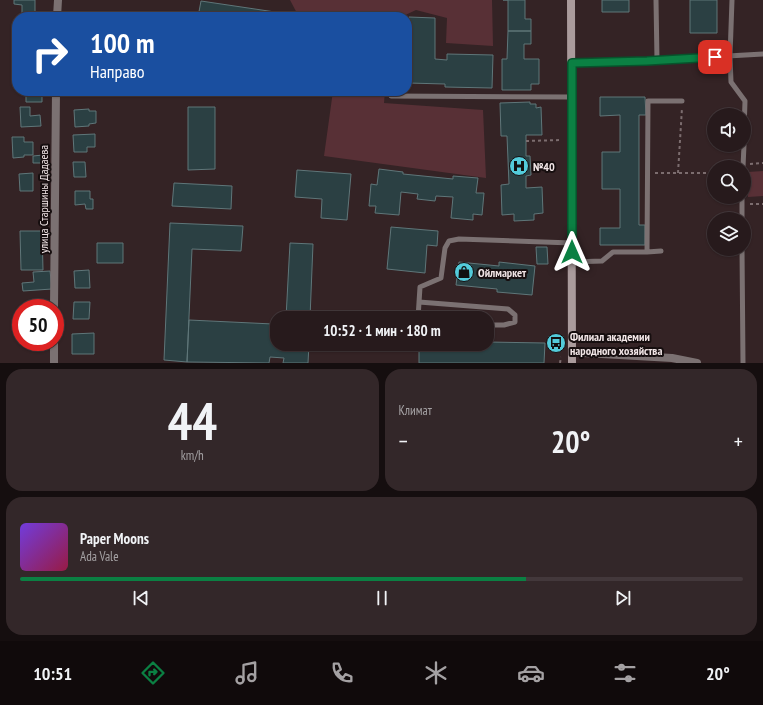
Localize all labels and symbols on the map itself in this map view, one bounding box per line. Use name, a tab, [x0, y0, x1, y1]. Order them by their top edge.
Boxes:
pin	[698, 40, 732, 74]
street label: улица Старшины Дадаева	[36, 145, 51, 253]
hospital icon: №40	[508, 155, 530, 177]
place label: №40	[533, 159, 555, 174]
position arrow	[551, 231, 593, 273]
shop icon: Ойлмаркет	[453, 261, 475, 283]
place label: Ойлмаркет	[478, 265, 527, 280]
speed limit sign: 50	[12, 299, 64, 351]
place label: Филиал академии народного хозяйства	[570, 329, 662, 358]
bus stop icon: Филиал академии народного хозяйства	[545, 332, 567, 354]

